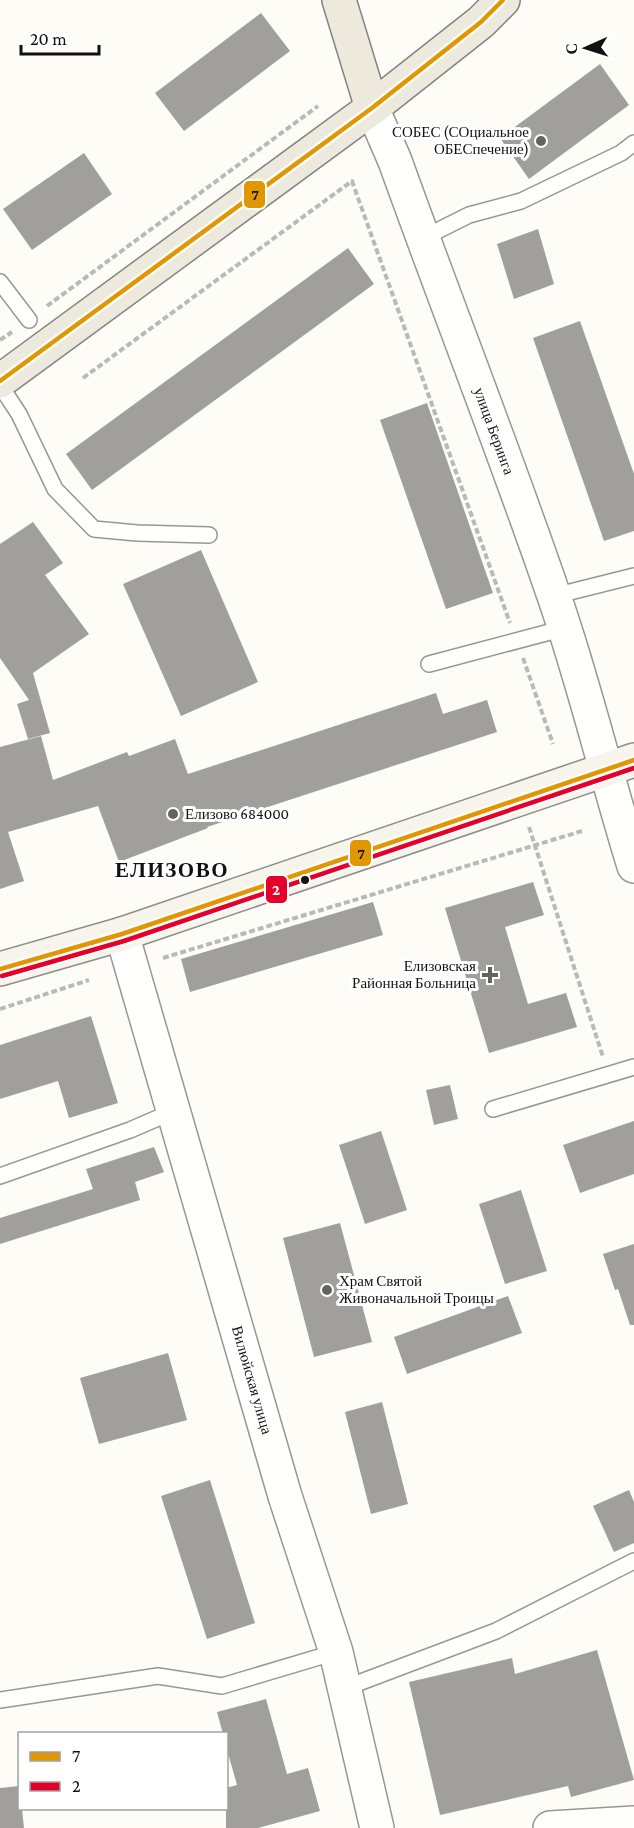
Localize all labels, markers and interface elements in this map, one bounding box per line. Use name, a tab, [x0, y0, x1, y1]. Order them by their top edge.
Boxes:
scale bar	[21, 18, 99, 56]
north arrow	[556, 18, 616, 78]
text: 20 m	[30, 29, 67, 49]
text: С	[563, 43, 580, 55]
place label: СОБЕС (СОциальное ОБЕСпечение)	[392, 124, 529, 158]
marker: СОБЕС (СОциальное ОБЕСпечение)	[534, 134, 548, 148]
line badge: 7	[243, 180, 266, 209]
text: 7	[251, 186, 259, 203]
street label: улица Беринга	[471, 385, 517, 477]
place label: Елизово 684000	[185, 806, 289, 822]
marker: Елизово 684000	[166, 807, 180, 821]
line badge: 7	[349, 839, 372, 867]
text: 7	[357, 845, 365, 862]
district label: ЕЛИЗОВО	[115, 858, 229, 882]
unlabelled marker	[299, 874, 311, 886]
line badge: 2	[265, 875, 288, 904]
text: 2	[272, 881, 280, 898]
place label: Елизовская Районная Больница	[352, 958, 476, 991]
marker: Елизовская Районная Больница	[481, 966, 499, 984]
place label: Храм Святой Живоначальной Троицы	[339, 1273, 494, 1306]
marker: Храм Святой Живоначальной Троицы	[320, 1283, 334, 1297]
street label: Вилюйская улица	[229, 1324, 275, 1436]
legend	[18, 1732, 228, 1810]
text: 7	[72, 1746, 80, 1766]
text: 2	[72, 1776, 81, 1796]

